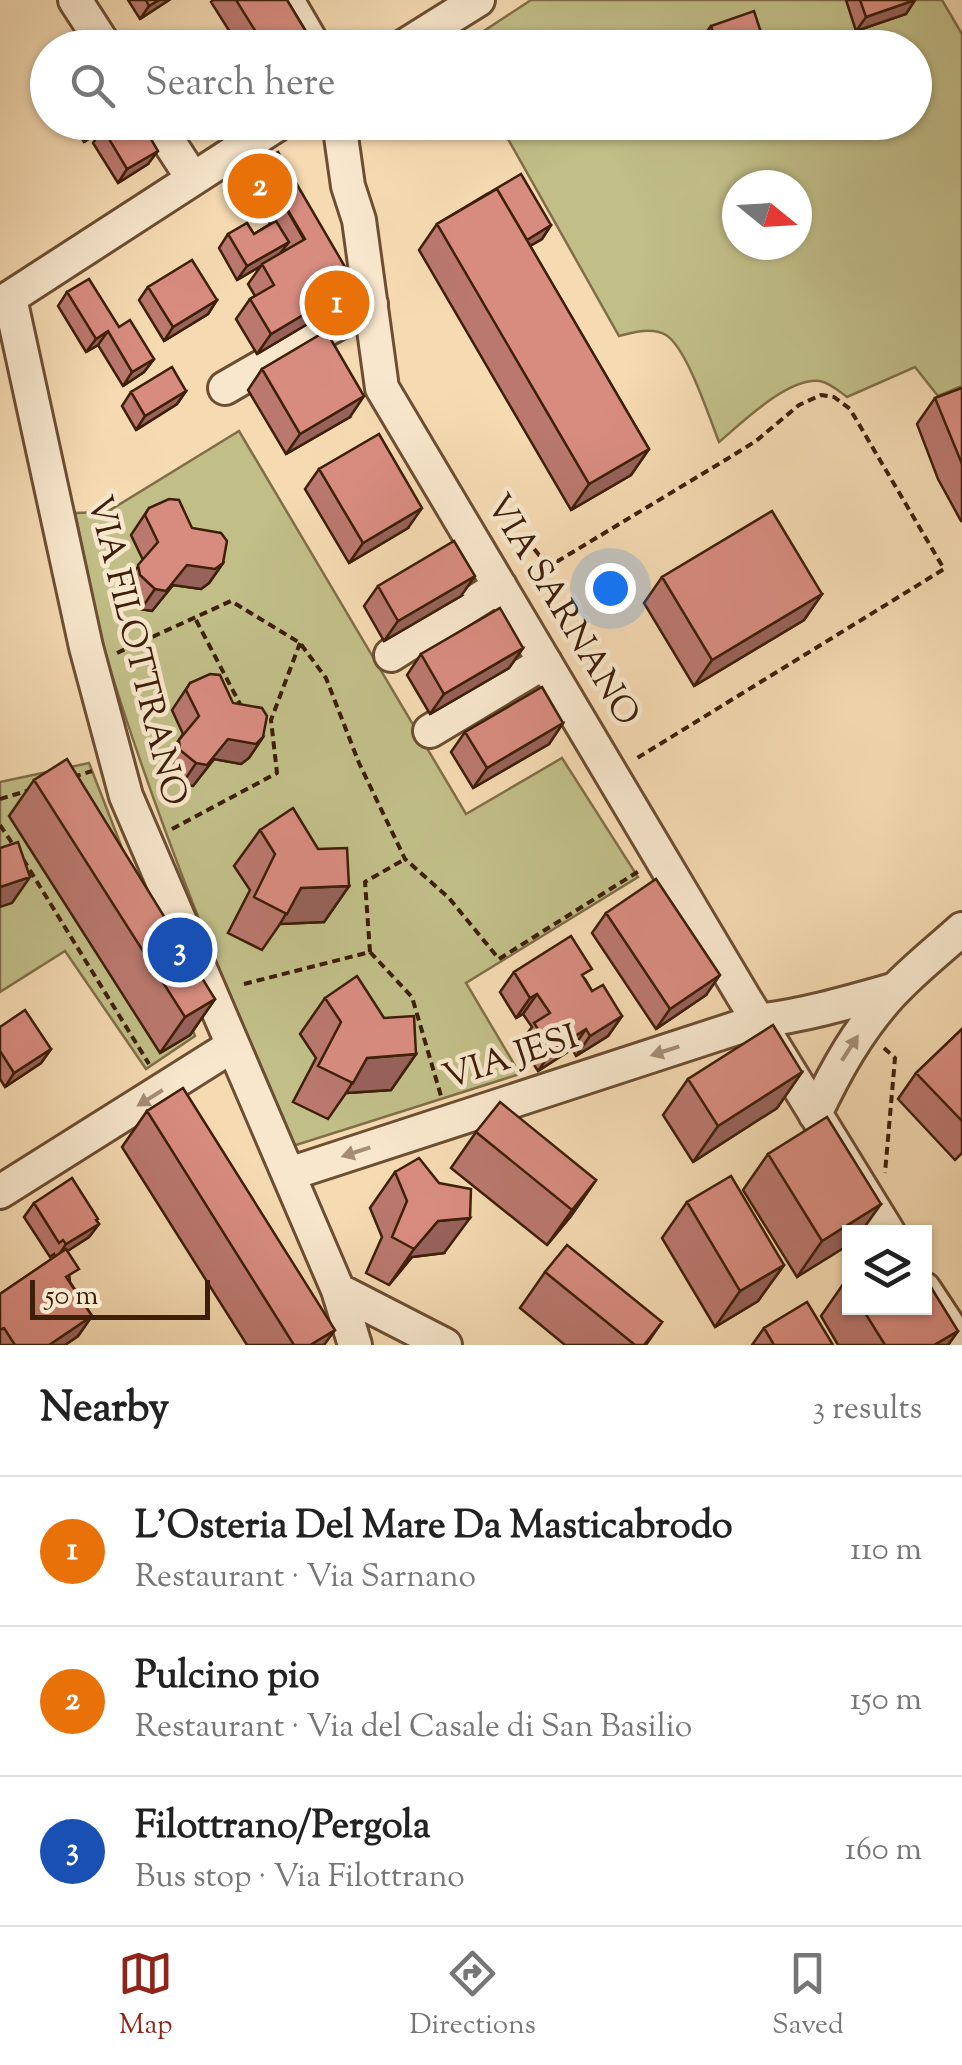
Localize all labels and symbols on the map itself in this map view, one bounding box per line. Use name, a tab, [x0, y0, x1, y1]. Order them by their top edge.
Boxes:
pin: 2	[228, 148, 292, 224]
north arrow	[722, 170, 812, 260]
pin: 1	[304, 266, 370, 340]
street label: VIA SARNANO	[472, 485, 650, 737]
street label: VIA FILOTTRANO	[72, 491, 198, 811]
your location	[585, 563, 636, 614]
pin: 3	[148, 912, 212, 988]
street label: VIA JESI	[437, 1013, 585, 1105]
one-way arrow	[840, 1034, 858, 1061]
one-way arrow	[650, 1044, 680, 1059]
one-way arrow	[136, 1088, 163, 1107]
one-way arrow	[341, 1146, 371, 1161]
scale bar	[30, 1275, 210, 1320]

